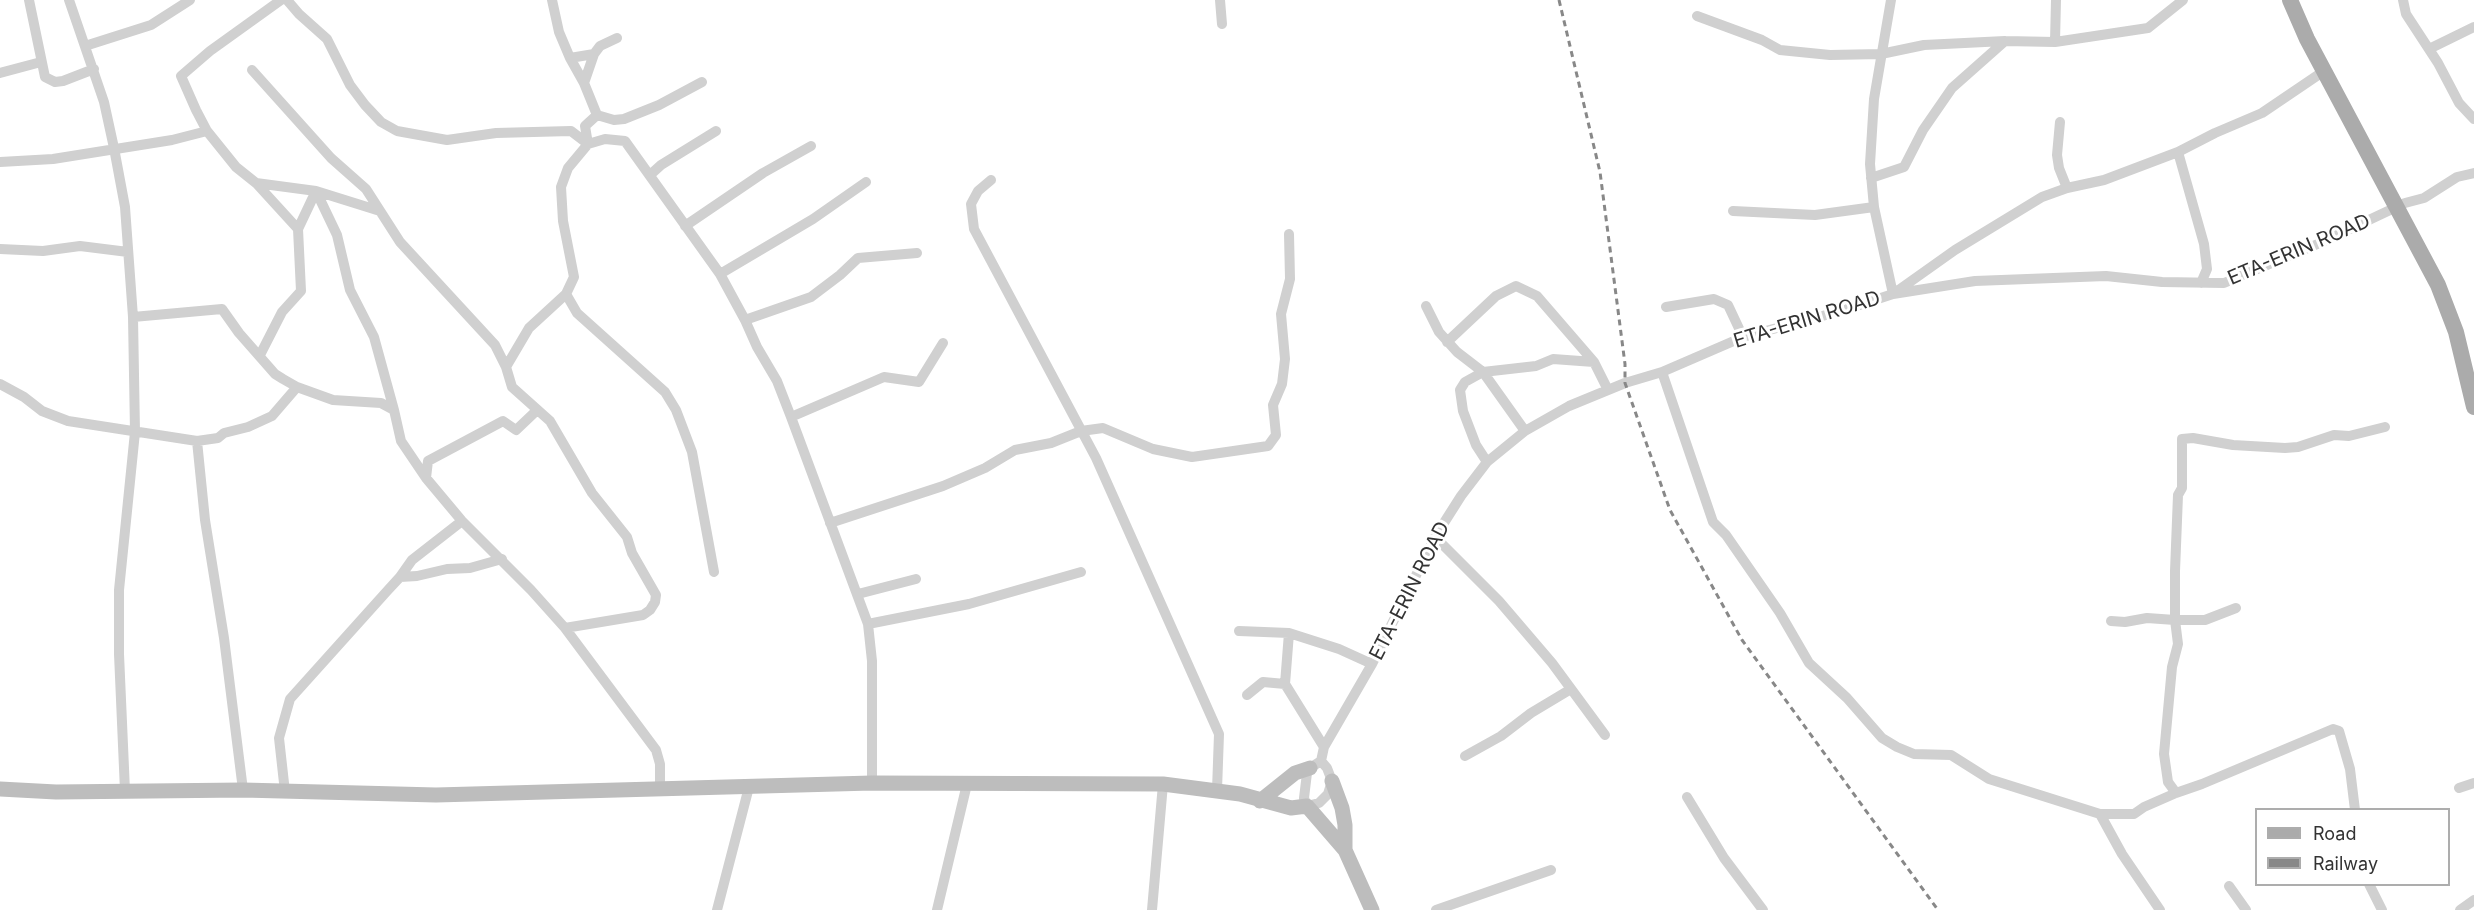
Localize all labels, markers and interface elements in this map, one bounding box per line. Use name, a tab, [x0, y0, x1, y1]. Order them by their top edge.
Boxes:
street label: ETA-ERIN ROAD	[2224, 209, 2374, 291]
street label: ETA-ERIN ROAD	[1731, 286, 1883, 354]
street label: ETA-ERIN ROAD	[1365, 518, 1455, 664]
legend	[2255, 808, 2450, 886]
text: Road	[2313, 823, 2356, 844]
text: Railway	[2313, 853, 2378, 874]

